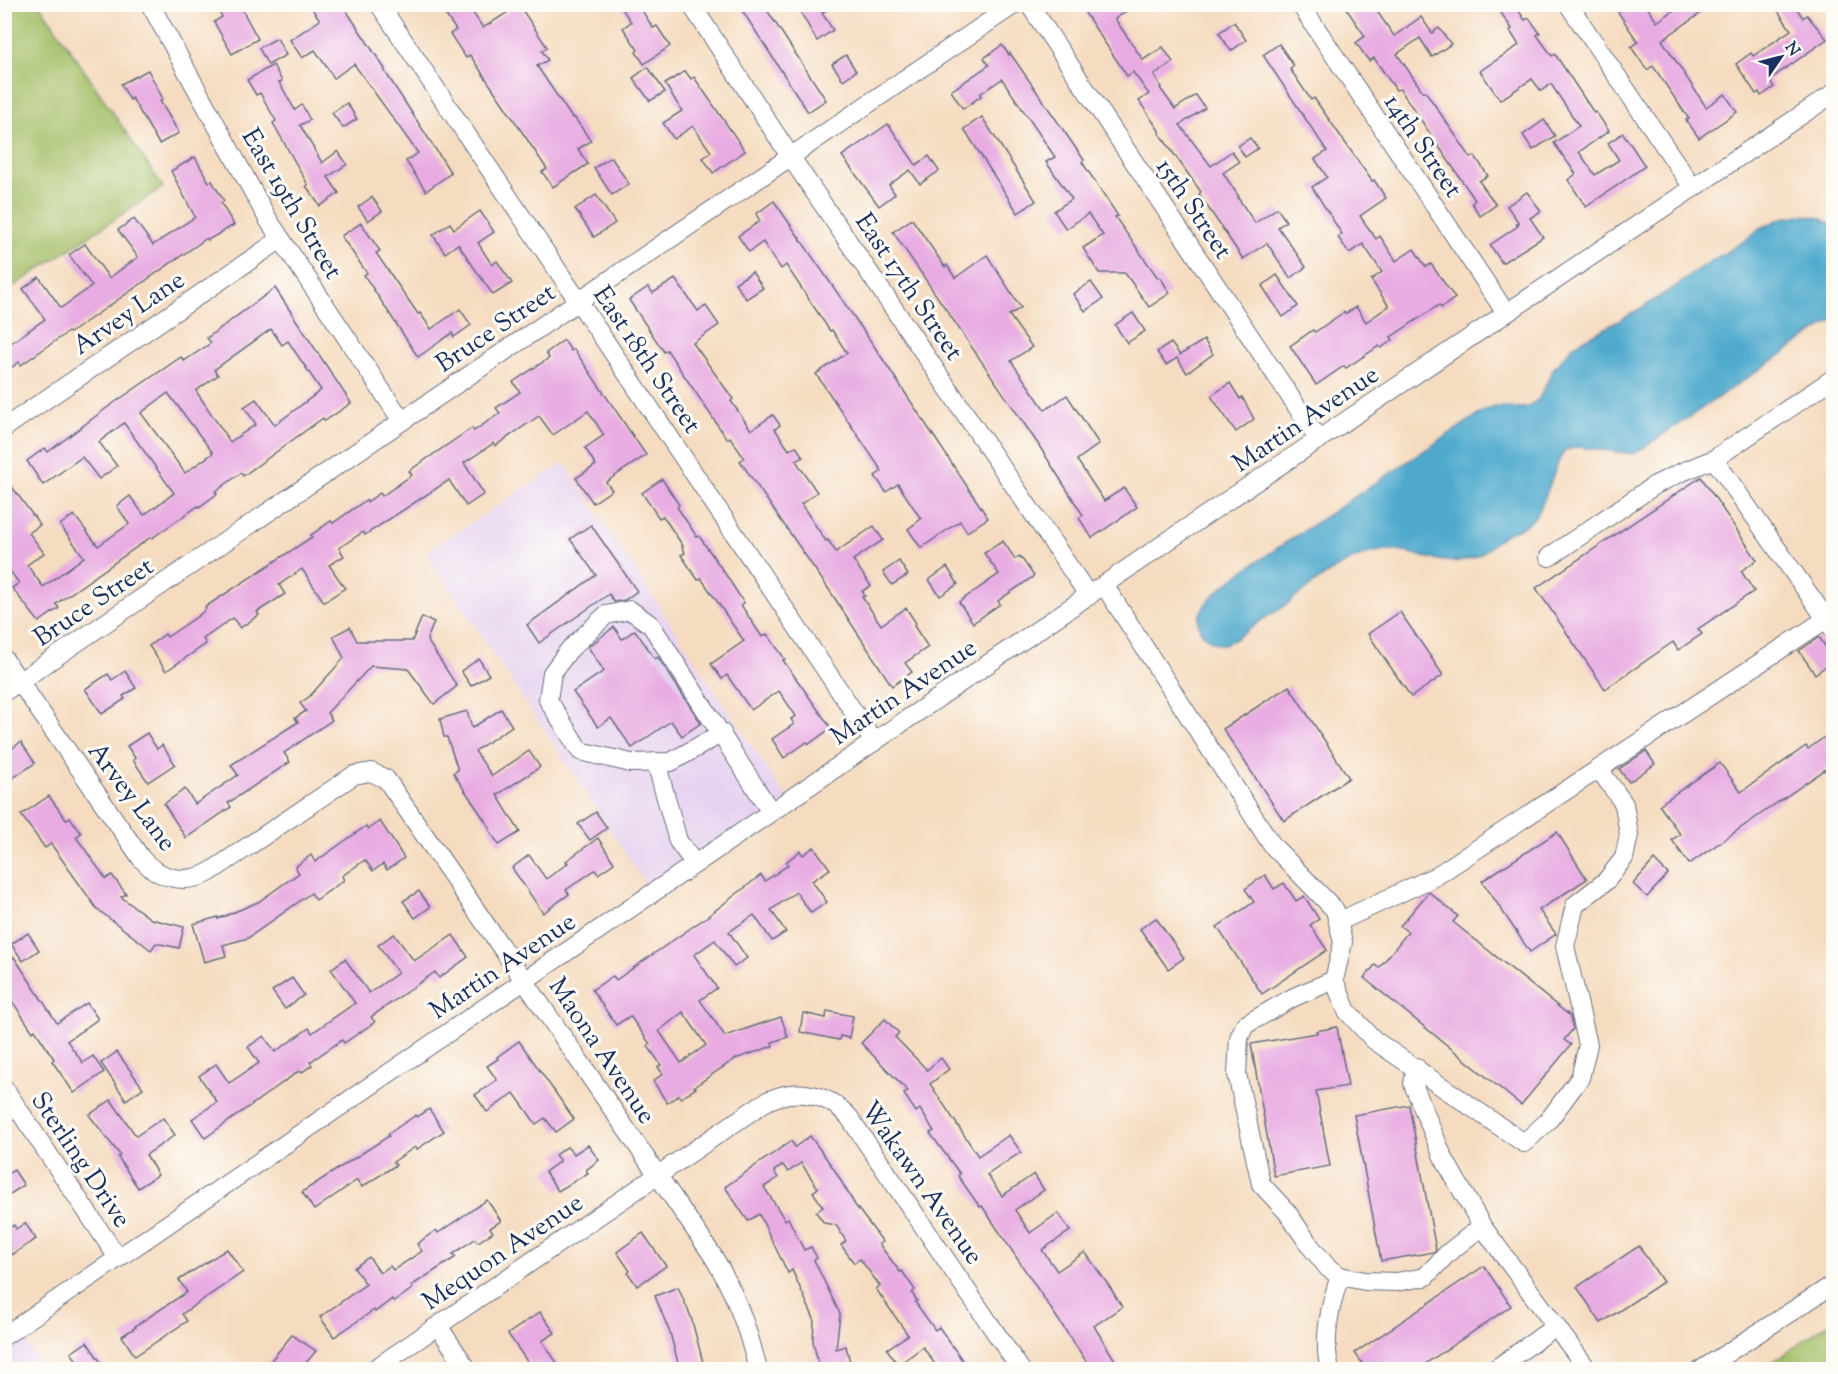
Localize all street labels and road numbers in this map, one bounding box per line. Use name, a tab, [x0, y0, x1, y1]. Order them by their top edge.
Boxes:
street label: 14th Street	[1373, 87, 1470, 206]
street label: East 19th Street	[231, 122, 351, 287]
street label: 15th Street	[1146, 152, 1240, 267]
street label: East 17th Street	[845, 206, 971, 369]
street label: Arvey Lane	[66, 263, 193, 365]
street label: Bruce Street	[429, 275, 564, 383]
street label: East 18th Street	[583, 279, 709, 442]
street label: Martin Avenue	[1226, 357, 1387, 483]
street label: Bruce Street	[27, 549, 162, 657]
street label: Martin Avenue	[824, 630, 985, 756]
street label: Arvey Lane	[78, 735, 184, 860]
street label: Martin Avenue	[423, 904, 584, 1030]
street label: Maona Avenue	[538, 971, 664, 1132]
street label: Sterling Drive	[21, 1085, 139, 1236]
street label: Wakawn Avenue	[851, 1094, 991, 1273]
street label: Mequon Avenue	[416, 1185, 591, 1321]

